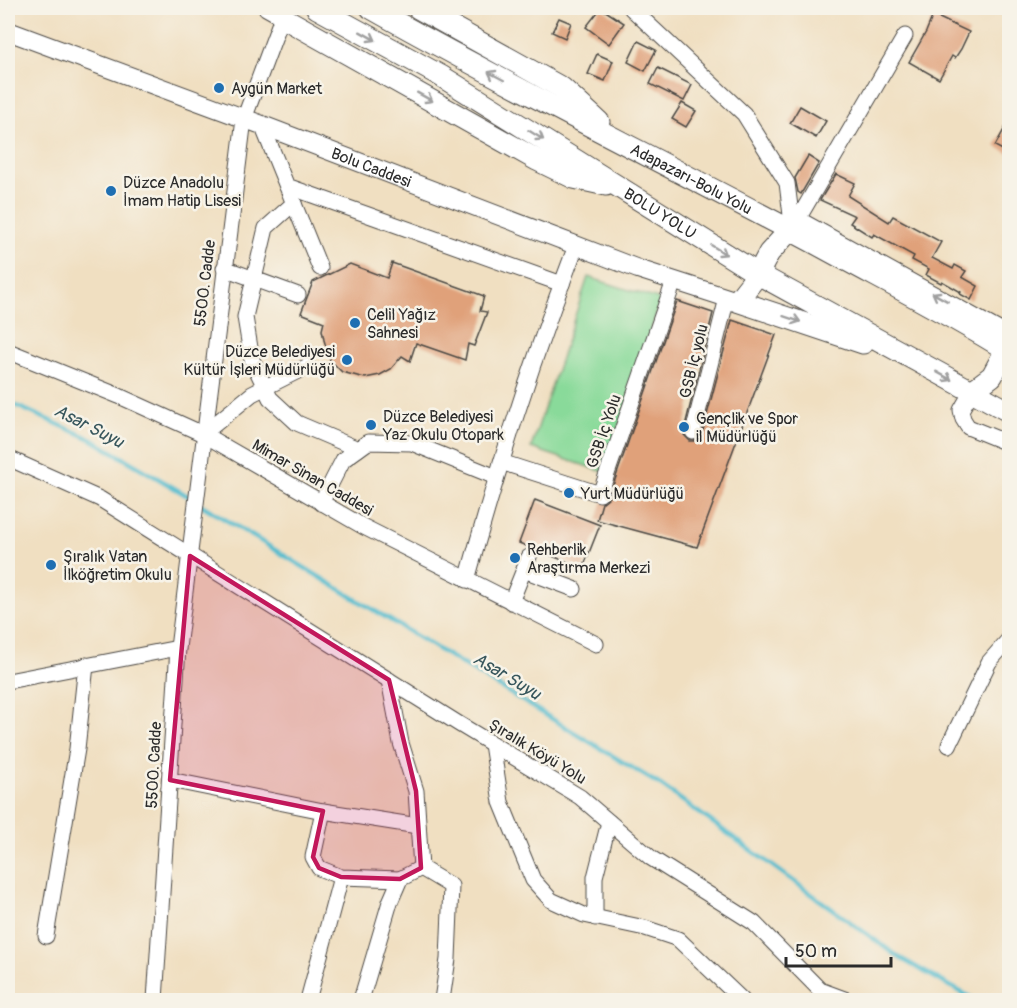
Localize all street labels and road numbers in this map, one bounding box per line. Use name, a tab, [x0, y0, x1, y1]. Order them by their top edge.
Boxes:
street label: Adapazarı-Bolu Yolu	[627, 139, 755, 219]
street label: Bolu Caddesi	[328, 143, 414, 192]
street label: BOLU YOLU	[620, 184, 700, 244]
street label: 5500. Cadde	[190, 239, 220, 328]
street label: GSB İç yolu	[675, 322, 713, 401]
street label: GSB İç Yolu	[582, 392, 626, 471]
street label: Mimar Sinan Caddesi	[248, 435, 377, 521]
street label: Şıralık Köyü Yolu	[485, 715, 590, 789]
street label: 5500. Cadde	[142, 721, 166, 809]

